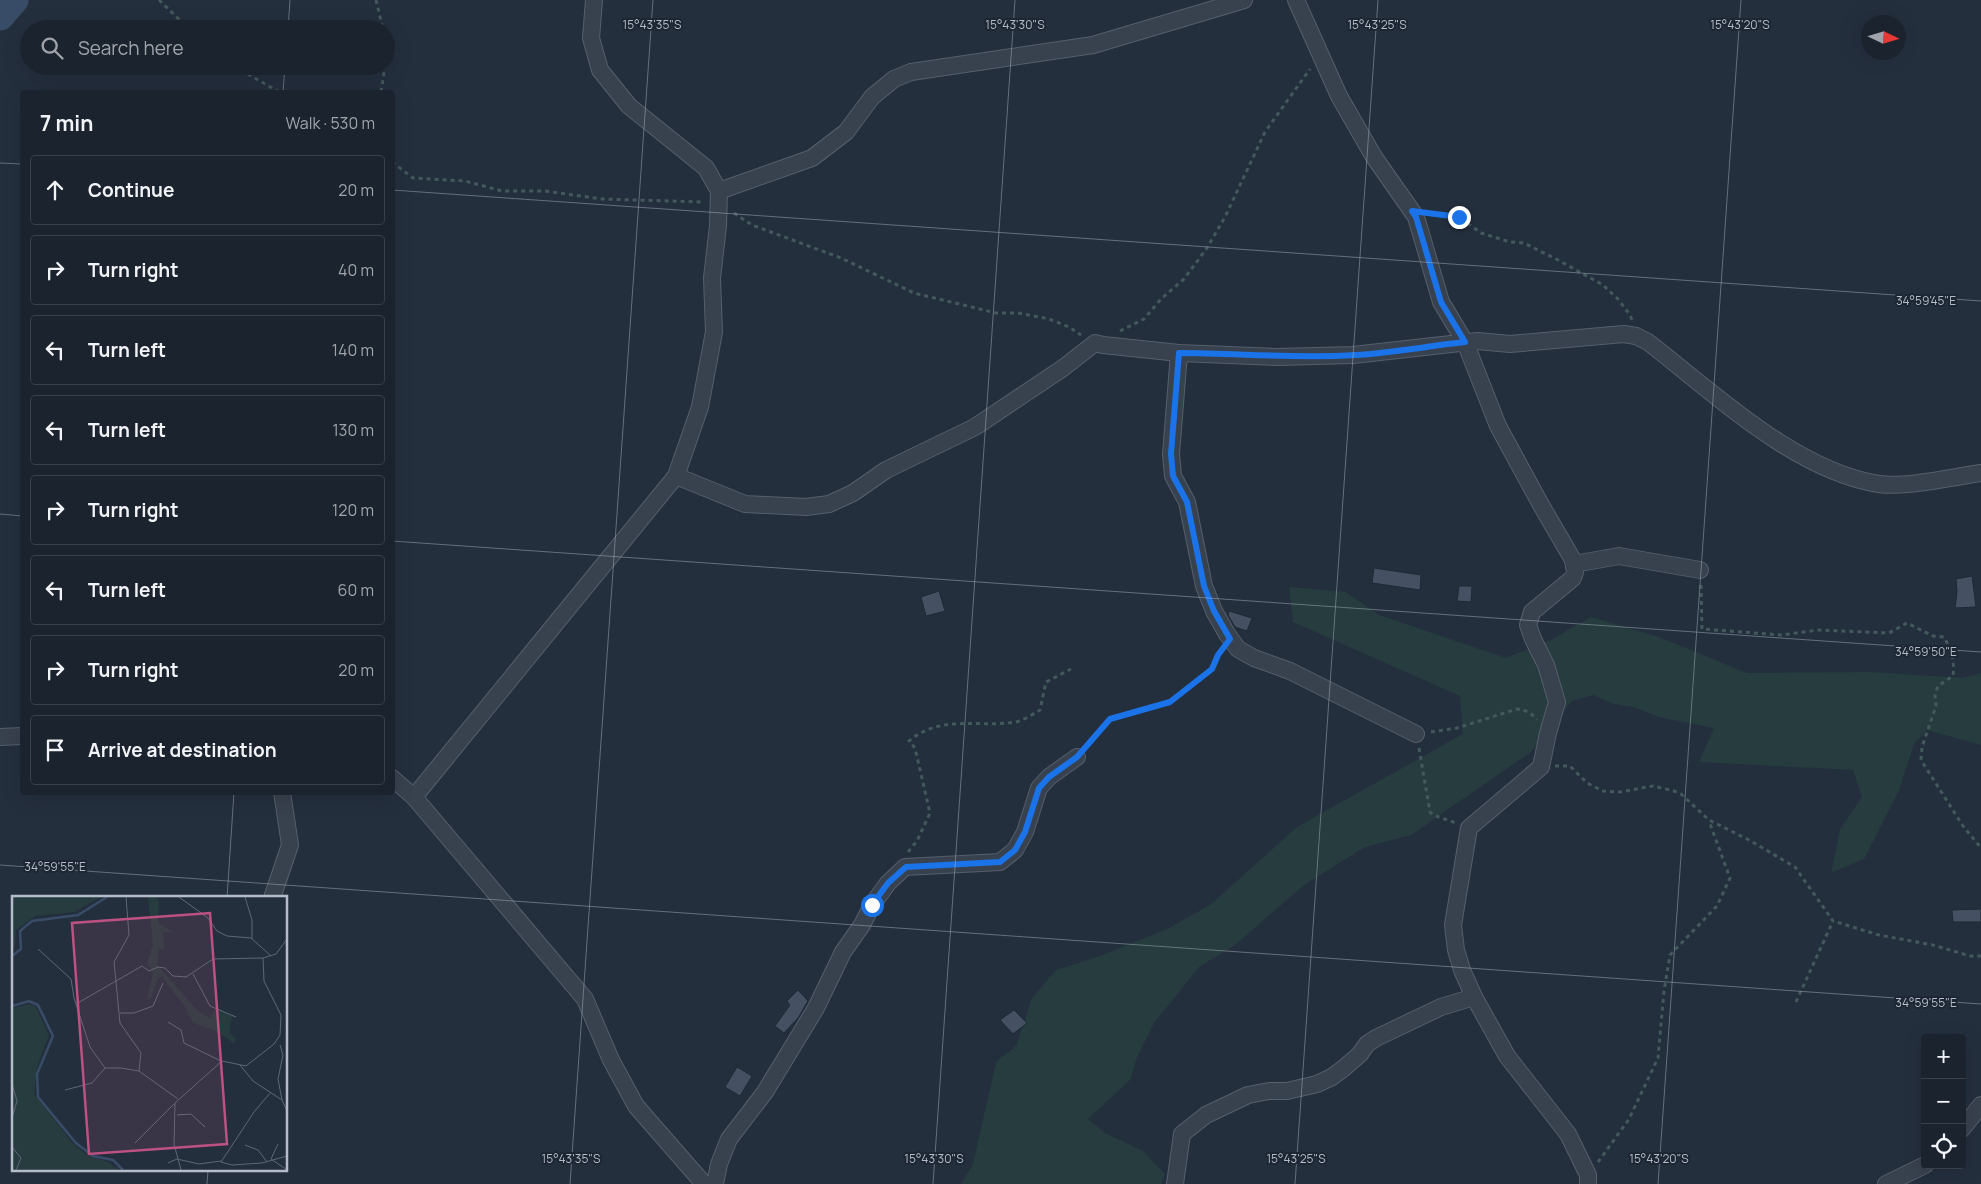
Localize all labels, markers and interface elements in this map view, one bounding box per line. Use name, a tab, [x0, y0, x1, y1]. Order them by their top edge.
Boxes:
north arrow	[1861, 15, 1906, 60]
text: 15°43'35"S	[623, 16, 681, 33]
text: 15°43'30"S	[985, 16, 1045, 33]
text: 15°43'25"S	[1347, 16, 1407, 33]
text: 15°43'20"S	[1710, 16, 1770, 33]
search box	[20, 20, 395, 75]
icon: search	[38, 34, 66, 62]
text: Search here	[78, 35, 184, 61]
text: 7 min	[40, 109, 93, 137]
text: Walk · 530 m	[286, 112, 375, 134]
icon: ahead	[41, 176, 69, 204]
text: Continue	[88, 177, 174, 203]
text: 20 m	[338, 179, 374, 201]
route end	[1448, 206, 1471, 229]
icon: right	[41, 256, 69, 284]
text: Turn right	[88, 257, 178, 283]
text: 40 m	[338, 259, 374, 281]
text: 34°59'45"E	[1896, 292, 1956, 309]
icon: left	[41, 336, 69, 364]
text: Turn left	[88, 337, 166, 363]
text: 140 m	[332, 339, 374, 361]
icon: left	[41, 416, 69, 444]
text: Turn left	[88, 417, 166, 443]
text: 130 m	[332, 419, 374, 441]
icon: right	[41, 496, 69, 524]
text: Turn right	[88, 497, 178, 523]
text: 120 m	[332, 499, 374, 521]
icon: left	[41, 576, 69, 604]
text: Turn left	[88, 577, 166, 603]
text: 60 m	[338, 579, 374, 601]
text: 34°59'50"E	[1895, 643, 1957, 660]
icon: right	[41, 656, 69, 684]
text: Turn right	[88, 657, 178, 683]
text: 20 m	[338, 659, 374, 681]
icon: arrive	[41, 736, 69, 764]
text: Arrive at destination	[88, 737, 277, 763]
text: 34°59'55"E	[24, 858, 86, 875]
route start	[861, 894, 884, 917]
inset map	[12, 896, 288, 1172]
text: 34°59'55"E	[1895, 994, 1957, 1011]
map controls	[1921, 1034, 1966, 1169]
button: +	[1921, 1034, 1966, 1079]
button: −	[1921, 1079, 1966, 1124]
button: locate	[1921, 1124, 1966, 1169]
text: 15°43'35"S	[542, 1150, 600, 1167]
text: 15°43'30"S	[904, 1150, 964, 1167]
text: 15°43'25"S	[1266, 1150, 1326, 1167]
text: 15°43'20"S	[1629, 1150, 1689, 1167]

